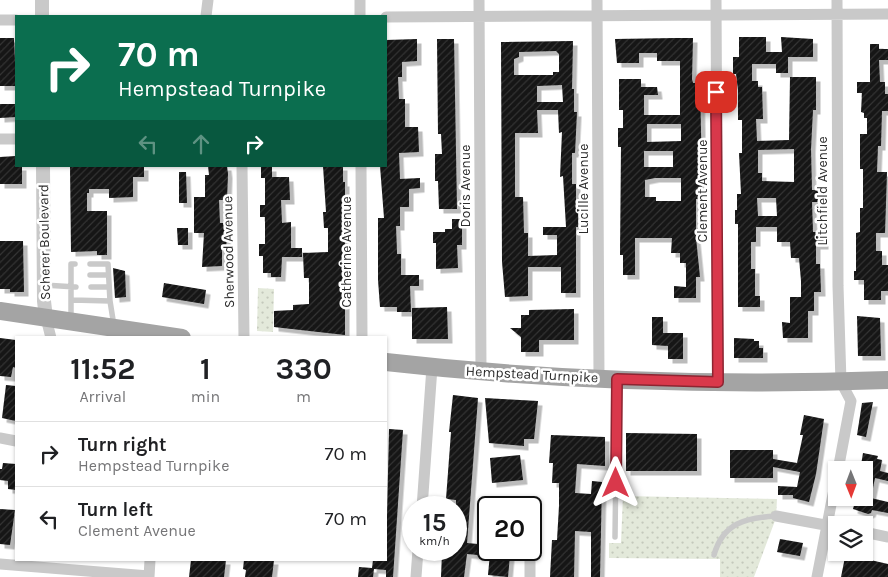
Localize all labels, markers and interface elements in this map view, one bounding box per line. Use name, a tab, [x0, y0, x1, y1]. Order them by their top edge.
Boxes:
text: 70 m	[118, 34, 200, 75]
icon: right	[35, 35, 100, 100]
pin	[695, 71, 737, 113]
text: Hempstead Turnpike	[118, 76, 326, 102]
icon: arrive	[702, 78, 730, 106]
icon: left	[134, 130, 162, 158]
icon: ahead	[187, 130, 215, 158]
icon: right	[240, 130, 268, 158]
street label: Litchfield Avenue	[814, 136, 831, 246]
street label: Clement Avenue	[694, 139, 711, 243]
street label: Lucille Avenue	[575, 144, 592, 234]
street label: Doris Avenue	[457, 145, 474, 227]
street label: Scherer Boulevard	[35, 184, 54, 300]
street label: Sherwood Avenue	[219, 196, 238, 308]
street label: Catherine Avenue	[338, 196, 355, 308]
text: 11:52	[70, 351, 135, 387]
text: 1	[200, 351, 211, 387]
text: 330	[275, 351, 332, 387]
street label: Hempstead Turnpike	[465, 363, 599, 386]
text: Arrival	[79, 387, 126, 406]
text: min	[191, 387, 220, 406]
text: m	[296, 387, 311, 406]
text: Turn right	[78, 434, 167, 456]
icon: right	[35, 440, 63, 468]
text: 70 m	[325, 443, 367, 465]
text: Hempstead Turnpike	[78, 456, 229, 475]
position arrow	[589, 456, 641, 508]
north arrow	[828, 461, 872, 506]
map controls	[828, 461, 873, 561]
speed limit sign: 20	[477, 496, 542, 561]
text: Turn left	[78, 499, 153, 521]
icon: left	[35, 505, 63, 533]
text: 70 m	[325, 508, 367, 530]
text: 15	[423, 508, 446, 537]
button: layers	[828, 516, 873, 561]
text: Clement Avenue	[78, 521, 196, 540]
text: km/h	[419, 534, 450, 548]

